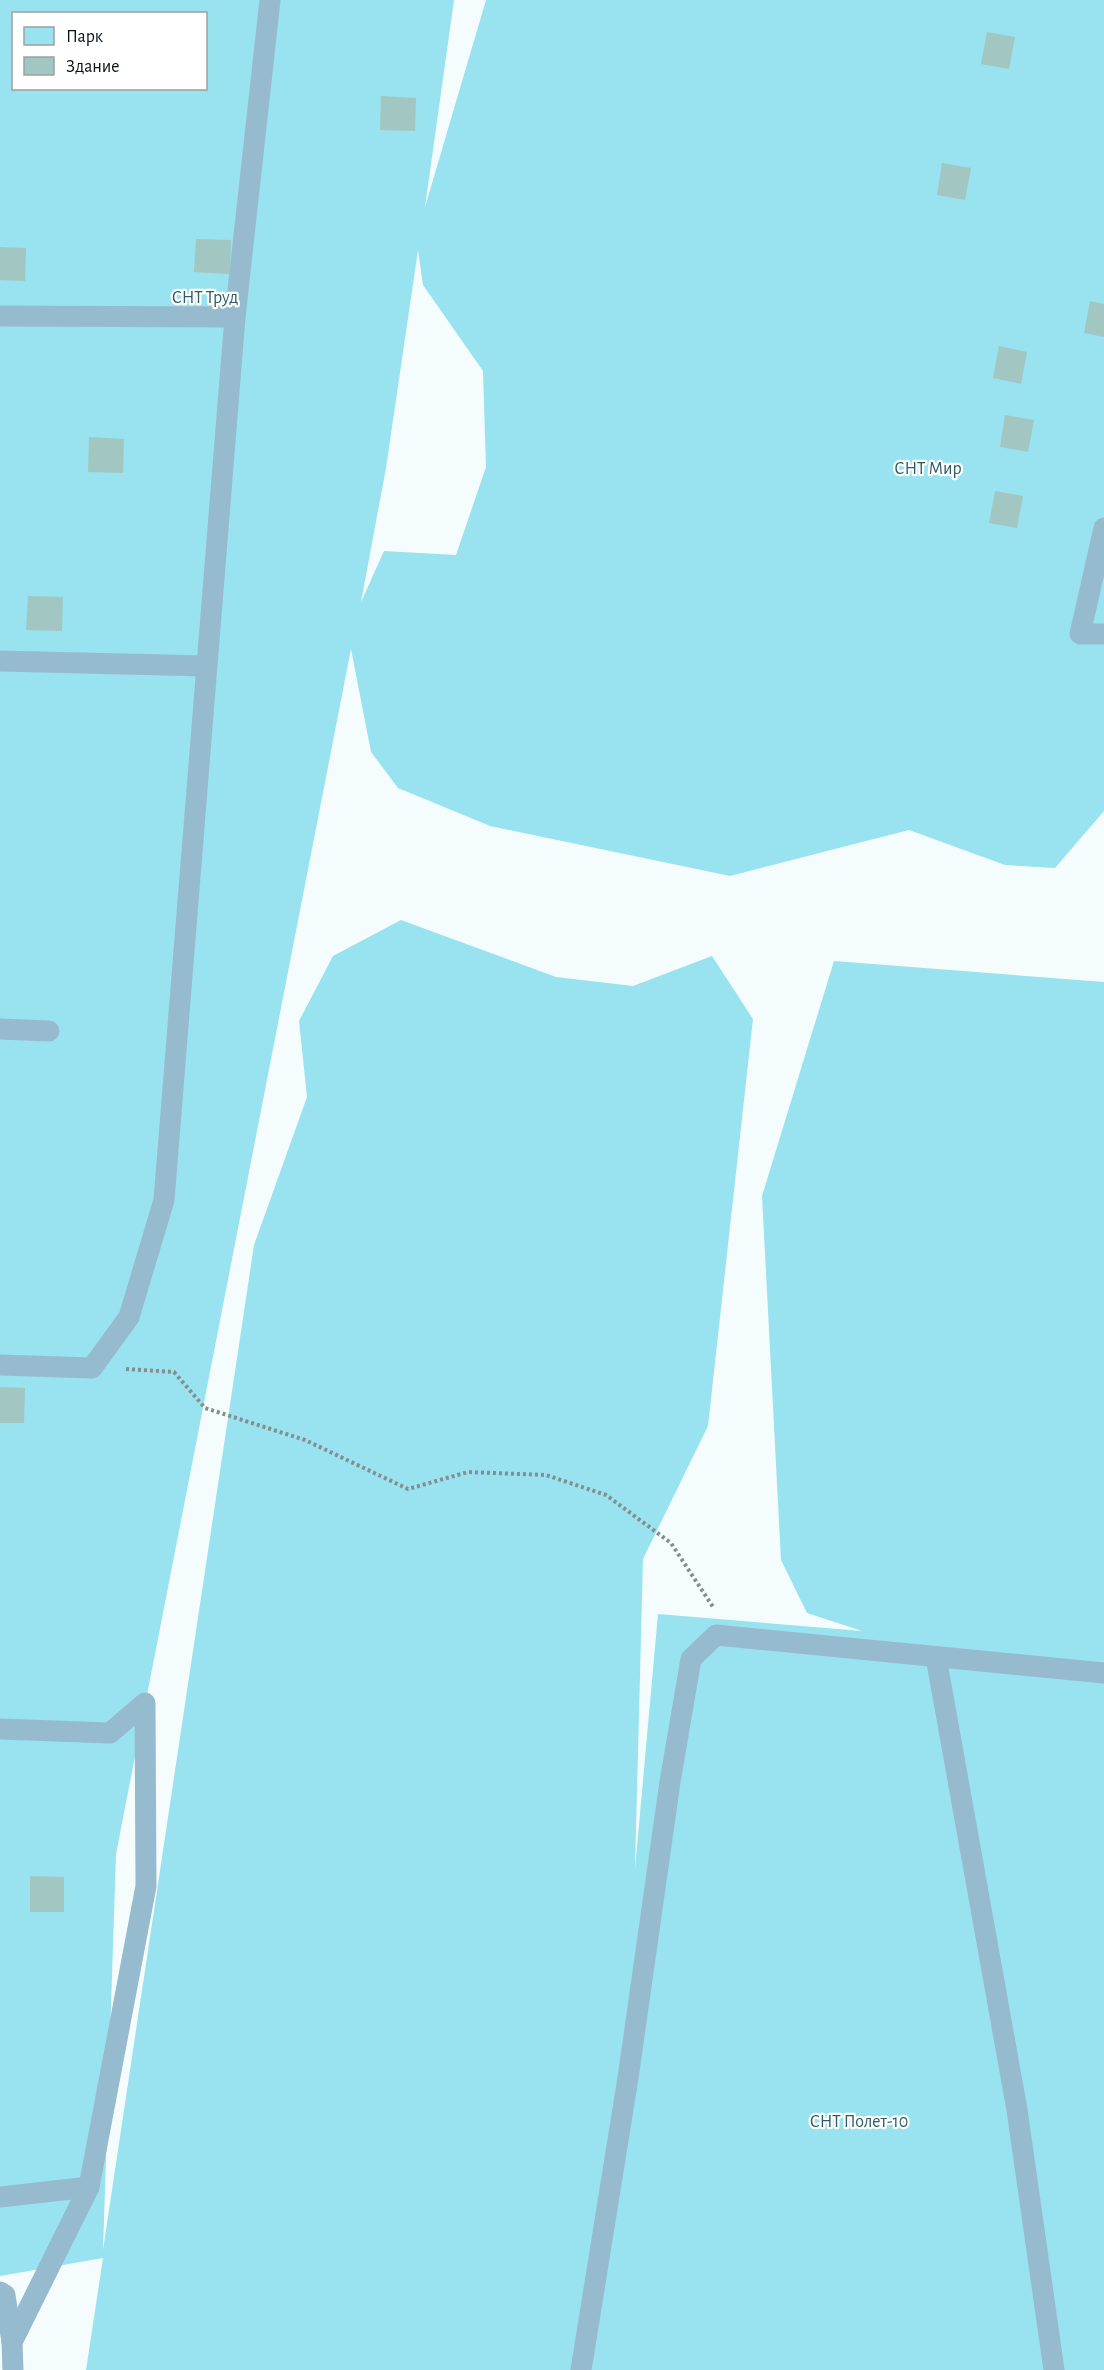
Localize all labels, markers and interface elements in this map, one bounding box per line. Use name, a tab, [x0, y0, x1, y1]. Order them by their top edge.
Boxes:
legend	[12, 12, 207, 90]
text: Парк	[66, 28, 104, 46]
text: Здание	[66, 58, 120, 76]
park label: СНТ Труд	[172, 289, 238, 307]
park label: СНТ Мир	[894, 460, 962, 478]
park label: СНТ Полет-10	[810, 2113, 908, 2131]

